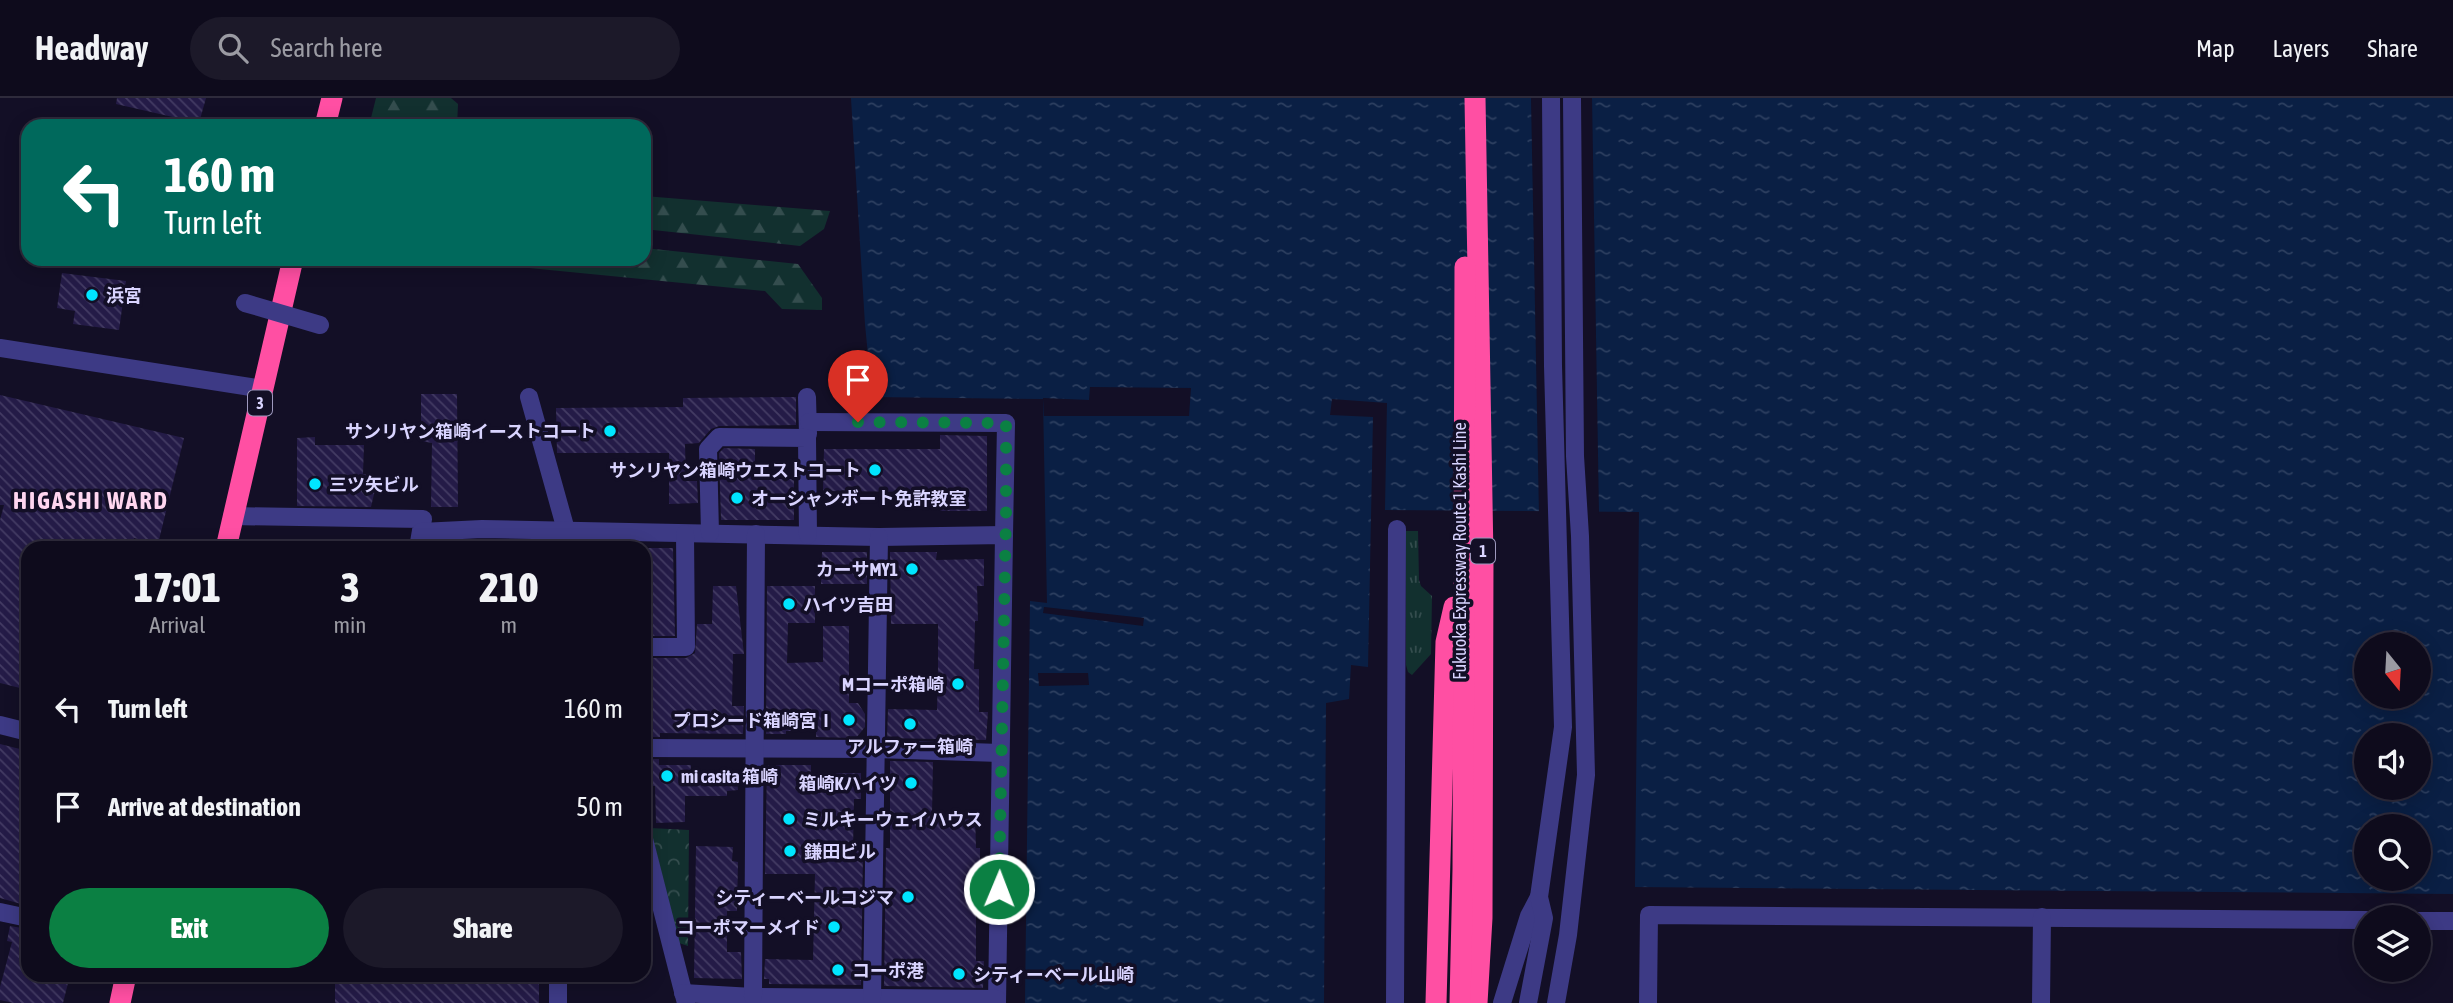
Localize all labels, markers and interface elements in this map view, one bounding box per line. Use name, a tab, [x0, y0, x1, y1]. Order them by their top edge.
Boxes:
search box	[190, 17, 680, 80]
text: Headway	[35, 29, 148, 67]
icon: search	[214, 29, 252, 67]
text: Search here	[270, 33, 383, 63]
text: Map	[2196, 35, 2235, 62]
text: Layers	[2273, 35, 2329, 62]
text: Share	[2367, 35, 2418, 62]
text: 160 m	[164, 146, 275, 202]
icon: left	[49, 147, 140, 238]
text: Turn left	[164, 204, 262, 241]
place label: 浜宮	[106, 285, 142, 306]
marker: 浜宮	[84, 287, 100, 303]
pin	[828, 350, 888, 422]
icon: arrive	[839, 361, 877, 399]
road number: 3	[248, 390, 272, 416]
place label: サンリヤン箱崎イーストコート	[345, 421, 596, 442]
street label: Fukuoka Expressway Route 1 Kashi Line	[1449, 422, 1470, 680]
marker: サンリヤン箱崎イーストコート	[602, 423, 618, 439]
place label: サンリヤン箱崎ウエストコート	[609, 460, 861, 481]
marker: サンリヤン箱崎ウエストコート	[867, 462, 883, 478]
place label: 三ツ矢ビル	[329, 474, 419, 495]
marker: 三ツ矢ビル	[307, 476, 323, 492]
district label: HIGASHI WARD	[13, 487, 169, 514]
place label: オーシャンボート免許教室	[751, 488, 967, 509]
marker: オーシャンボート免許教室	[729, 490, 745, 506]
road number: 1	[1471, 538, 1495, 564]
place label: カーサMY1	[816, 559, 898, 580]
marker: カーサMY1	[904, 561, 920, 577]
text: 17:01	[134, 563, 221, 611]
text: 3	[340, 563, 360, 611]
text: 210	[479, 563, 538, 611]
place label: ハイツ吉田	[803, 594, 893, 615]
marker: ハイツ吉田	[781, 596, 797, 612]
text: Arrival	[149, 612, 205, 638]
text: min	[334, 612, 367, 638]
text: m	[500, 612, 517, 638]
north arrow	[2354, 632, 2431, 709]
map controls	[2354, 632, 2431, 982]
place label: Mコーポ箱崎	[842, 674, 944, 695]
marker: Mコーポ箱崎	[950, 676, 966, 692]
icon: left	[49, 690, 87, 728]
text: Turn left	[108, 694, 188, 724]
text: 160 m	[564, 694, 623, 724]
place label: プロシード箱崎宮Ⅰ	[673, 710, 835, 731]
marker: プロシード箱崎宮Ⅰ	[841, 712, 857, 728]
marker: アルファー箱崎	[902, 716, 918, 732]
button: sound	[2354, 723, 2431, 800]
place label: アルファー箱崎	[847, 736, 973, 757]
place label: mi casita 箱崎	[681, 766, 778, 787]
marker: mi casita 箱崎	[659, 768, 675, 784]
place label: 箱崎Kハイツ	[799, 773, 897, 794]
marker: 箱崎Kハイツ	[903, 775, 919, 791]
icon: arrive	[49, 788, 87, 826]
text: Arrive at destination	[108, 792, 301, 822]
text: 50 m	[576, 792, 623, 822]
place label: ミルキーウェイハウス	[803, 809, 983, 830]
marker: ミルキーウェイハウス	[781, 811, 797, 827]
button: search	[2354, 814, 2431, 891]
place label: 鎌田ビル	[804, 841, 876, 862]
marker: 鎌田ビル	[782, 843, 798, 859]
position arrow	[962, 852, 1036, 926]
place label: シティーベールコジマ	[715, 887, 894, 908]
button: Exit	[49, 888, 329, 968]
button: Share	[343, 888, 623, 968]
marker: シティーベールコジマ	[900, 889, 916, 905]
button: layers	[2354, 905, 2431, 982]
place label: コーポマーメイド	[677, 917, 820, 938]
marker: コーポマーメイド	[826, 919, 842, 935]
place label: コーポ港	[852, 960, 924, 981]
marker: コーポ港	[830, 962, 846, 978]
place label: シティーベール山崎	[973, 964, 1134, 985]
marker: シティーベール山崎	[951, 966, 967, 982]

